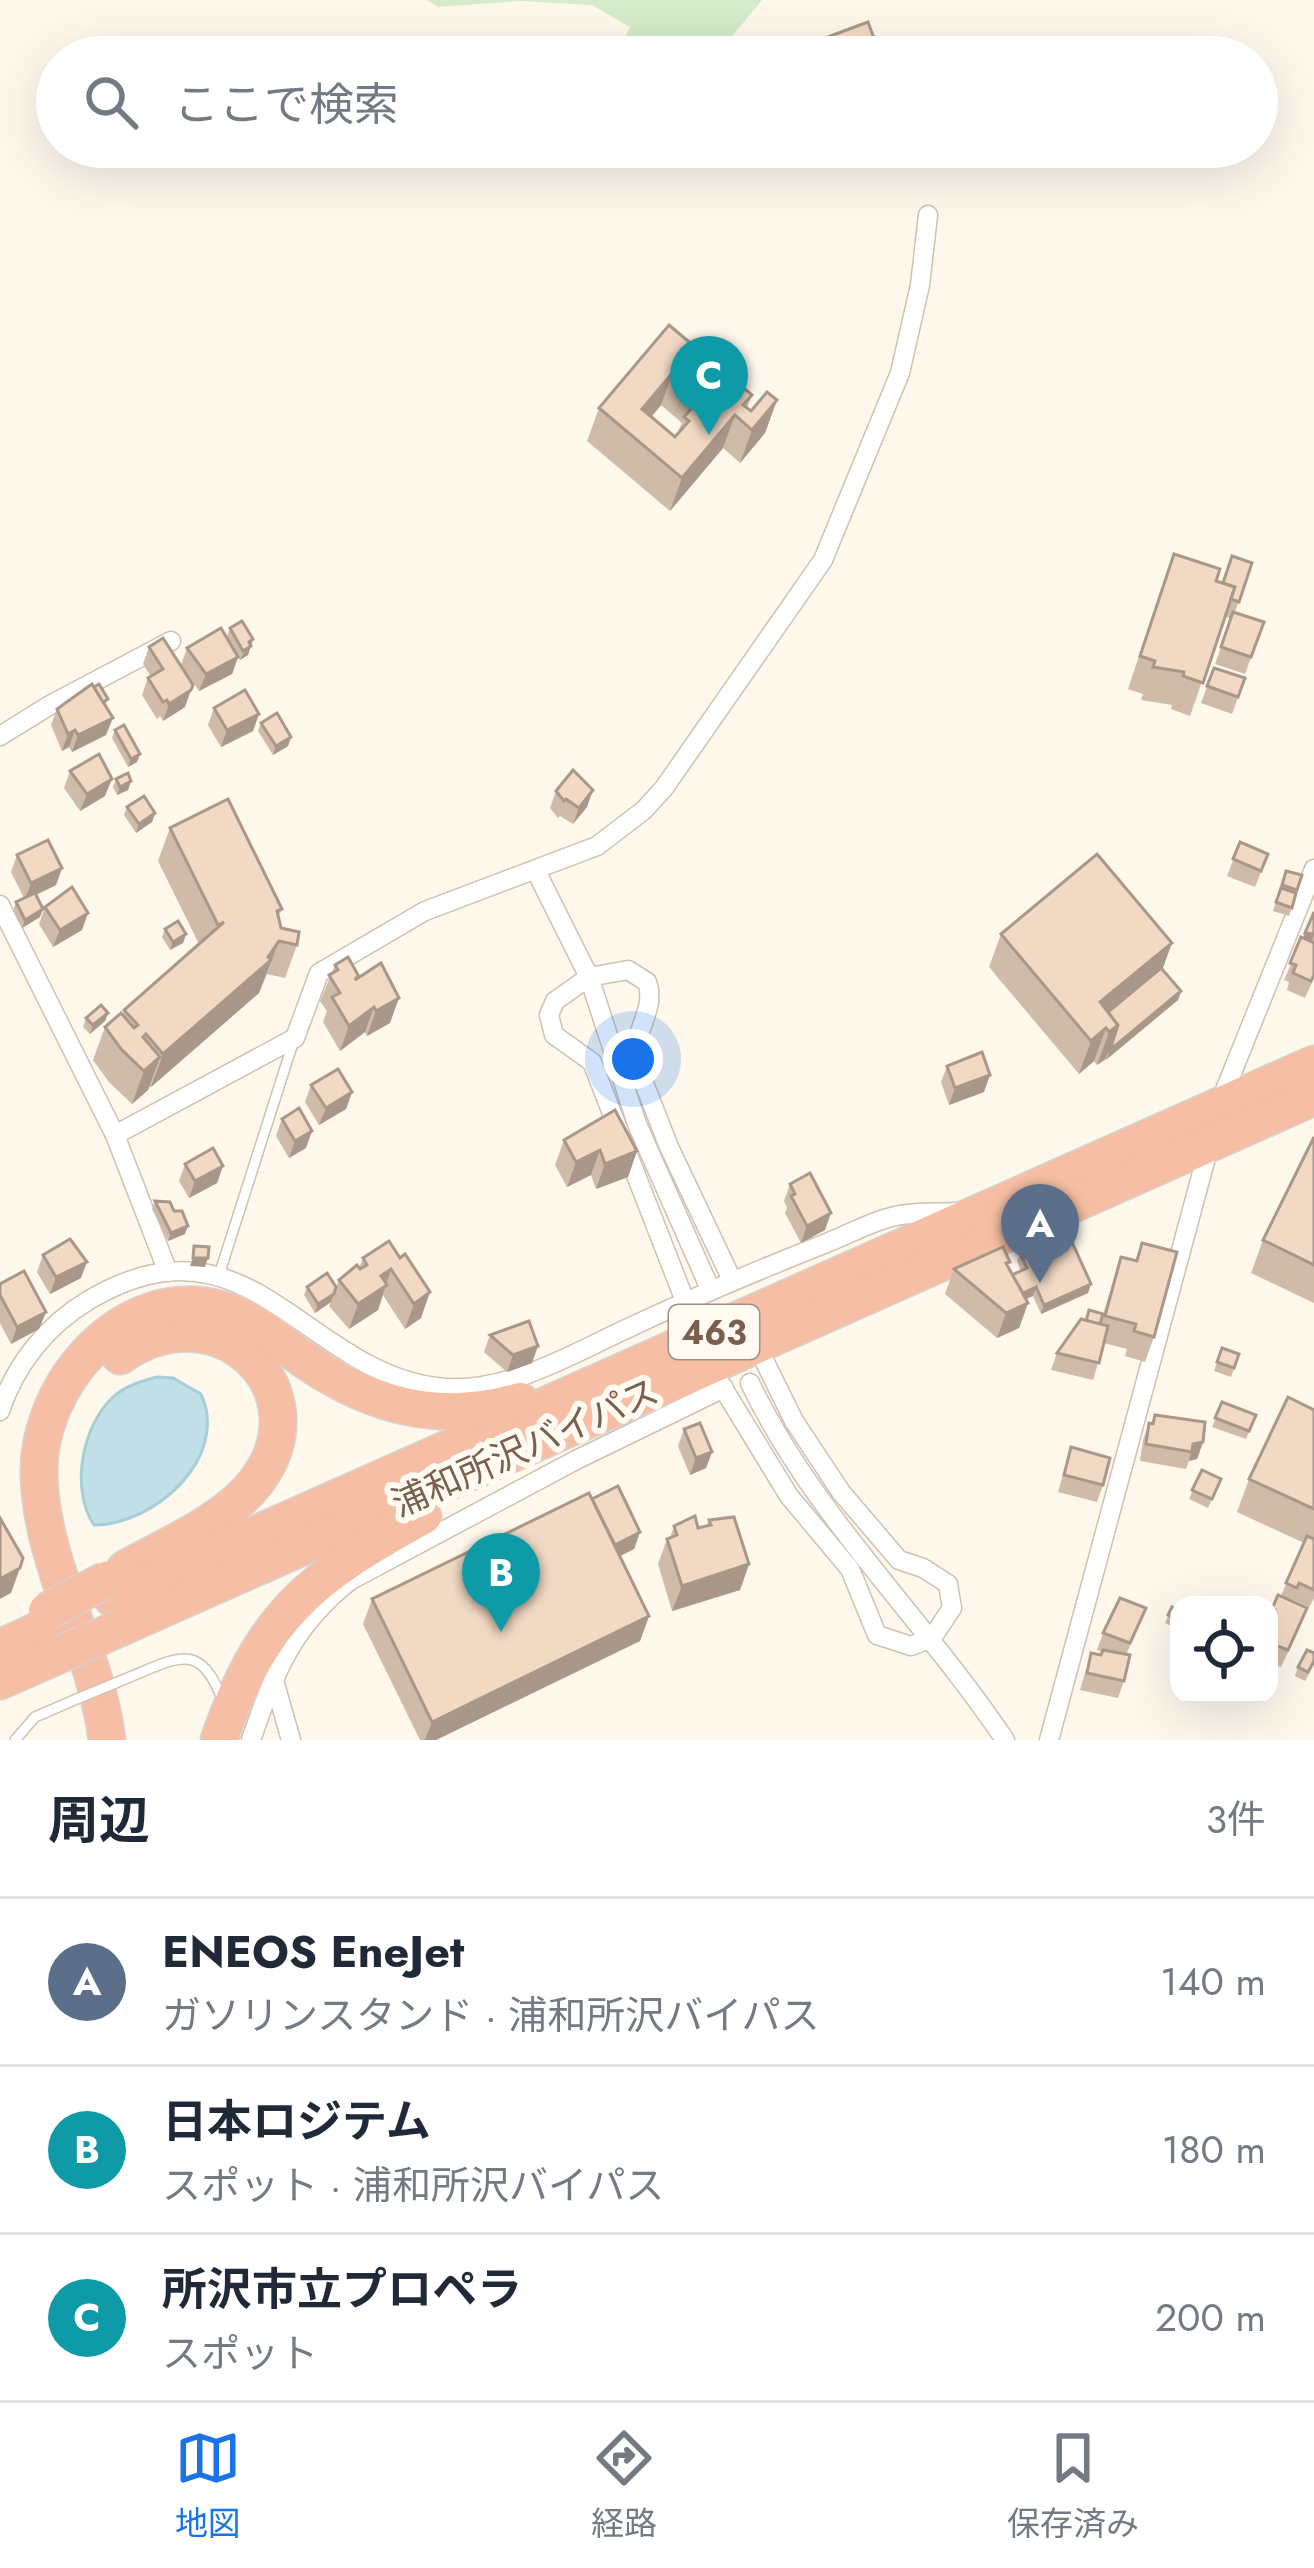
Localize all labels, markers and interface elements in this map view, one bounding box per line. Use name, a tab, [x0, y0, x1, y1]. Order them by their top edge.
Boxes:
search box	[36, 36, 1278, 168]
icon: search	[78, 69, 144, 135]
text: ここで検索	[174, 72, 399, 137]
pin: C	[670, 336, 748, 435]
your location	[603, 1029, 663, 1089]
pin: A	[1001, 1184, 1079, 1283]
road number: 463	[669, 1305, 759, 1359]
street label: 浦和所沢バイパス	[383, 1365, 667, 1529]
pin: B	[462, 1533, 540, 1632]
map controls	[1170, 1596, 1278, 1704]
button: locate	[1170, 1596, 1278, 1704]
text: 周辺	[48, 1783, 150, 1857]
text: 3件	[1206, 1791, 1266, 1848]
text: ENEOS EneJet	[162, 1919, 464, 1984]
text: A	[73, 1953, 101, 2010]
text: 140 m	[1160, 1953, 1266, 2010]
text: ガソリンスタンド · 浦和所沢バイパス	[162, 1987, 820, 2044]
text: 日本ロジテム	[162, 2089, 431, 2154]
text: B	[74, 2121, 100, 2178]
text: 180 m	[1162, 2121, 1266, 2178]
text: スポット · 浦和所沢バイパス	[162, 2157, 664, 2214]
text: 所沢市立プロペラ	[162, 2257, 522, 2322]
text: C	[73, 2289, 101, 2346]
text: 200 m	[1155, 2289, 1266, 2346]
text: スポット	[162, 2325, 318, 2382]
tab: 地図	[175, 2425, 241, 2547]
tab: 経路	[591, 2425, 657, 2547]
tab: 保存済み	[1007, 2425, 1139, 2547]

